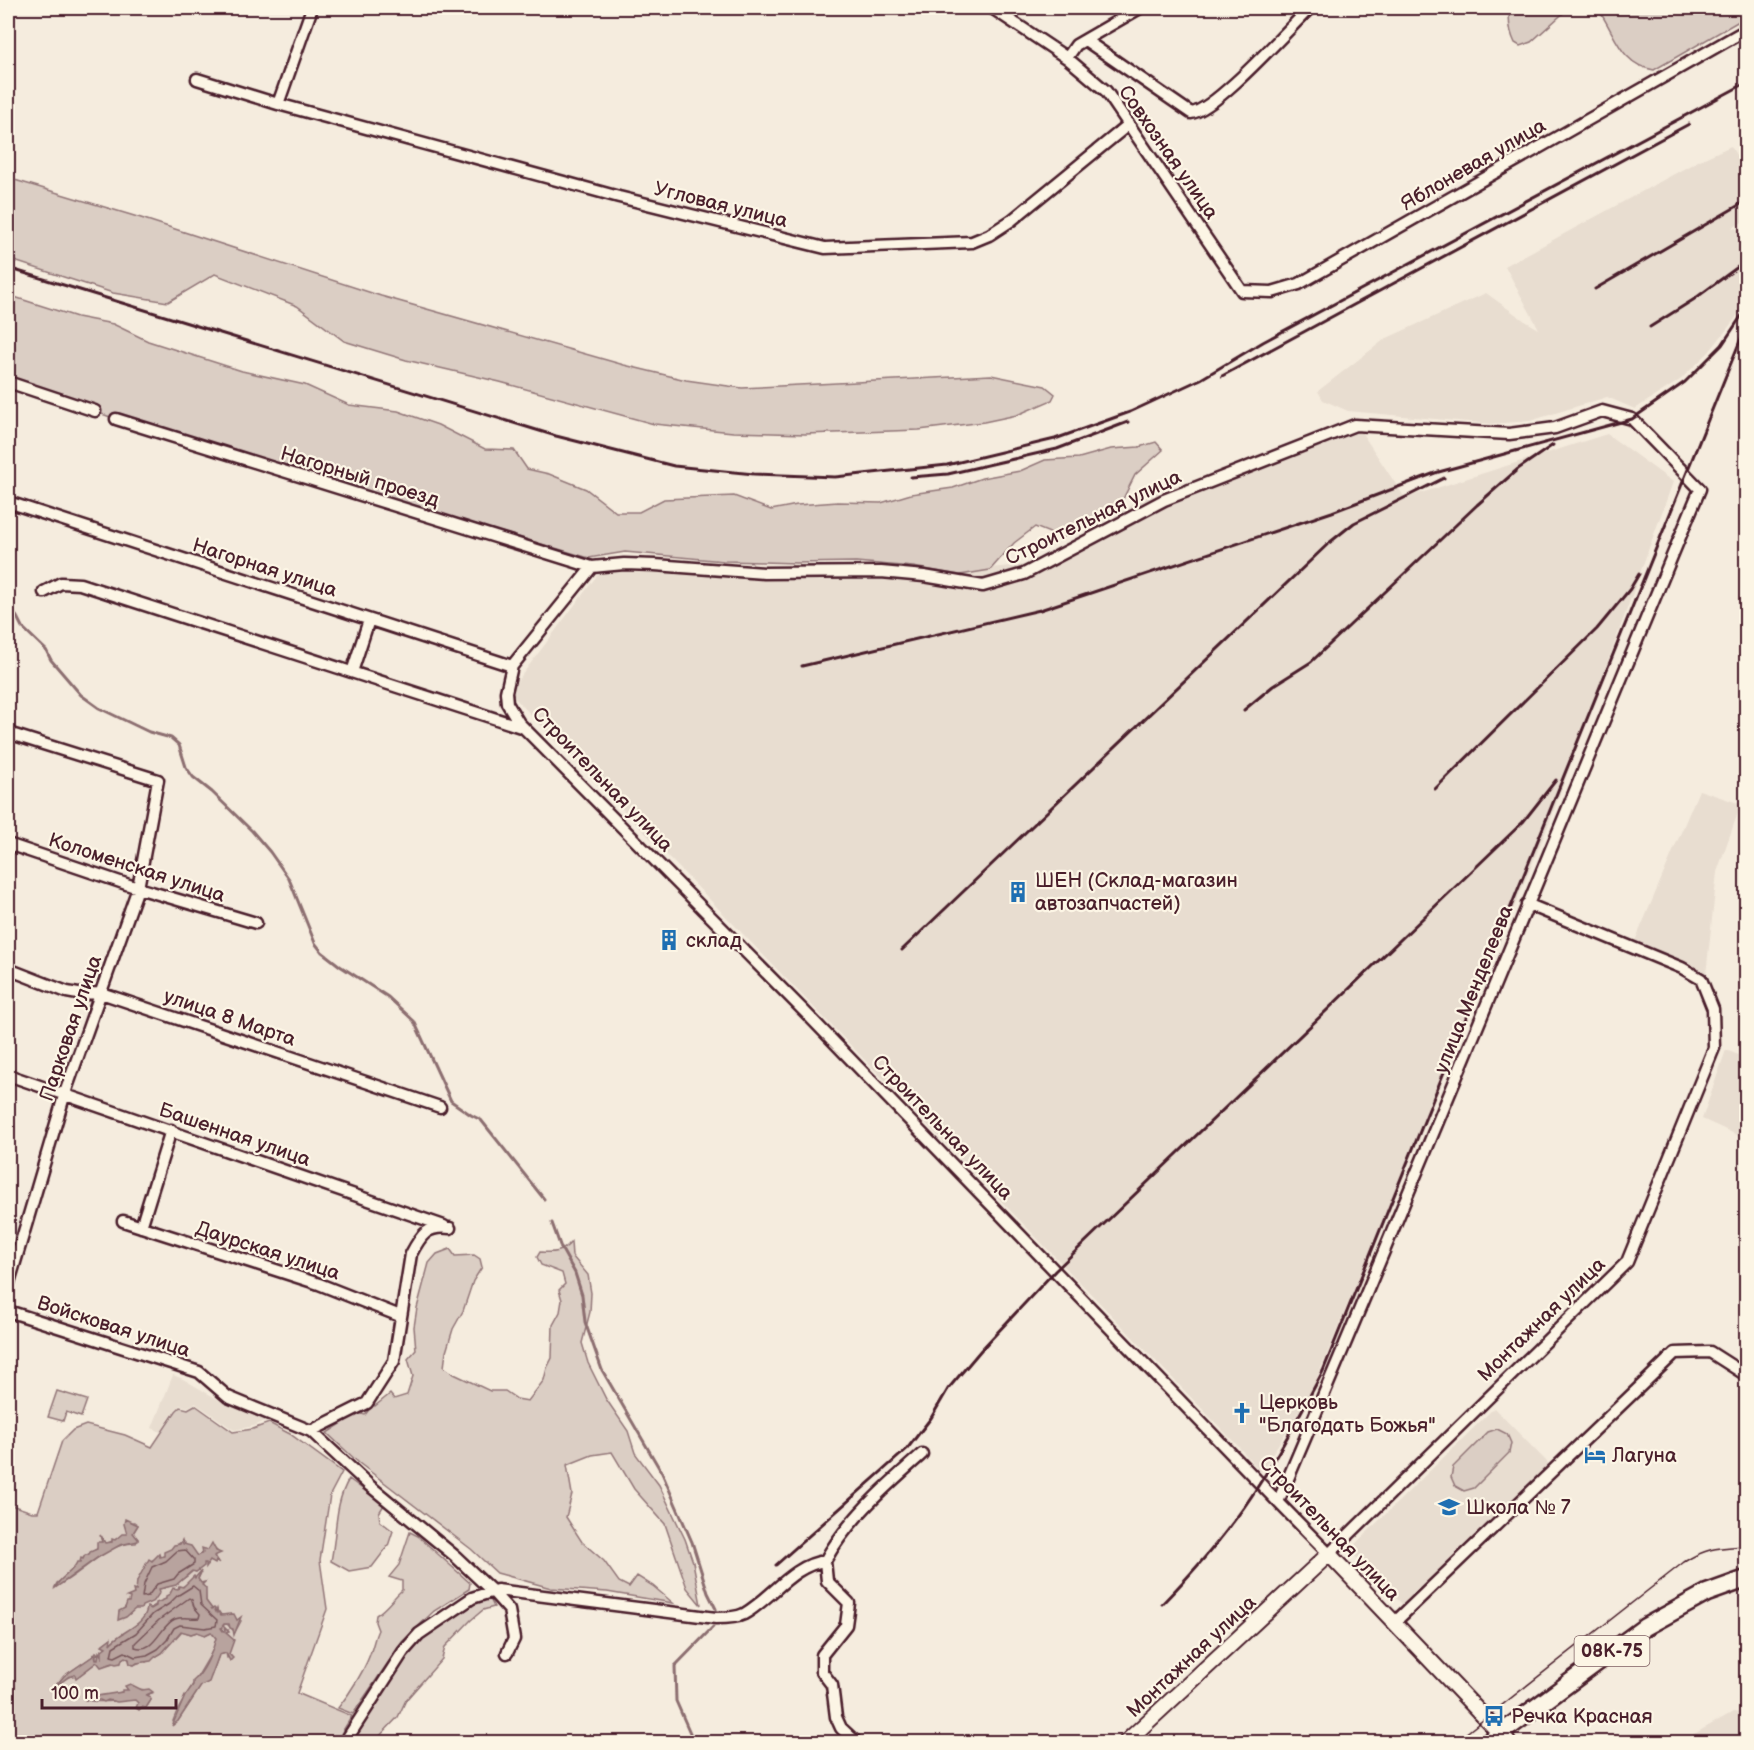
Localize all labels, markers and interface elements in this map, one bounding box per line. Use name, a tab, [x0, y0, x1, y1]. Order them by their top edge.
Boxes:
street label: Совхозная улица	[1113, 81, 1223, 224]
street label: Яблоневая улица	[1397, 114, 1550, 216]
street label: Угловая улица	[651, 177, 790, 233]
street label: Нагорный проезд	[278, 441, 442, 512]
street label: Строительная улица	[1002, 465, 1185, 571]
street label: Нагорная улица	[189, 533, 340, 603]
street label: Строительная улица	[527, 702, 678, 857]
street label: Коломенская улица	[45, 828, 228, 908]
place label: ШЕН (Склад-магазин автозапчастей)	[1035, 869, 1238, 916]
building icon: ШЕН (Склад-магазин автозапчастей)	[1006, 880, 1030, 904]
street label: улица Менделеева	[1429, 902, 1519, 1077]
building icon: склад	[657, 928, 681, 952]
place label: склад	[686, 929, 742, 953]
street label: Парковая улица	[35, 952, 107, 1105]
street label: улица 8 Марта	[161, 984, 299, 1052]
street label: Строительная улица	[867, 1050, 1018, 1205]
street label: Башенная улица	[156, 1098, 314, 1172]
street label: Даурская улица	[193, 1216, 343, 1286]
street label: Монтажная улица	[1473, 1253, 1611, 1387]
street label: Войсковая улица	[34, 1291, 193, 1363]
place label: Церковь "Благодать Божья"	[1259, 1391, 1436, 1438]
church icon: Церковь "Благодать Божья"	[1230, 1401, 1254, 1425]
hotel icon: Лагуна	[1583, 1443, 1607, 1467]
place label: Лагуна	[1611, 1444, 1677, 1468]
street label: Строительная улица	[1254, 1451, 1405, 1606]
school or university icon: Школа № 7	[1437, 1495, 1461, 1519]
place label: Школа № 7	[1466, 1496, 1571, 1520]
street label: Монтажная улица	[1122, 1591, 1261, 1723]
road number: 08К-75	[1574, 1636, 1650, 1666]
scale bar	[42, 1672, 176, 1710]
text: 100 m	[51, 1683, 99, 1704]
bus stop icon: Речка Красная	[1482, 1704, 1506, 1728]
place label: Речка Красная	[1511, 1705, 1653, 1729]

